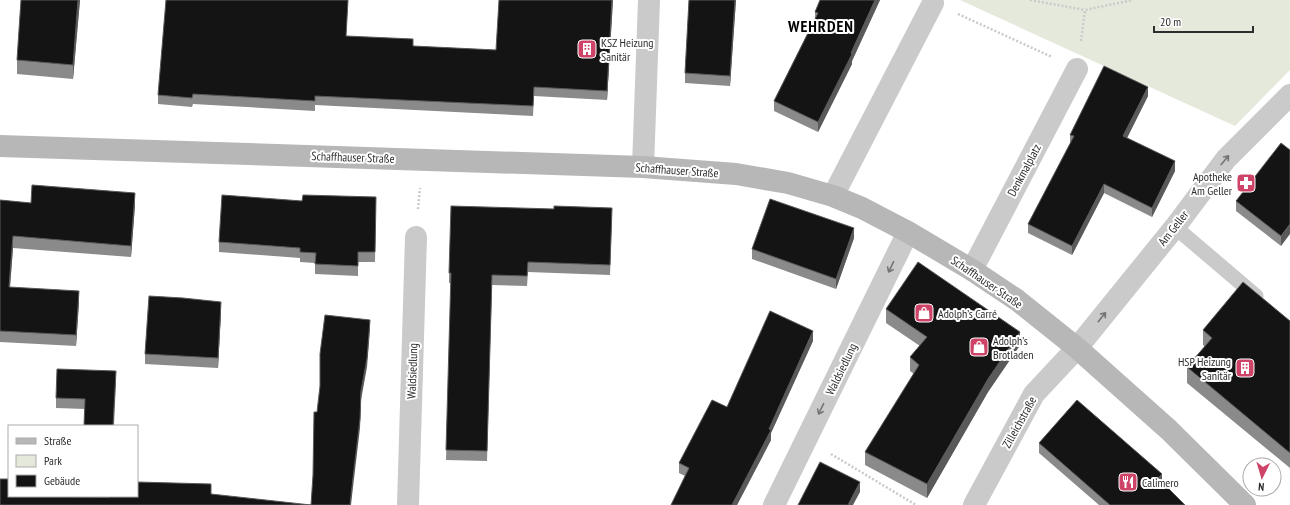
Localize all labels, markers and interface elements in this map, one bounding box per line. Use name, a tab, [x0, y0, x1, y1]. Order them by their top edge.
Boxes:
scale bar	[1154, 8, 1253, 34]
text: 20 m	[1160, 14, 1181, 29]
district label: WEHRDEN	[787, 16, 854, 36]
place label: KSZ Heizung Sanitär	[601, 35, 653, 64]
building icon: KSZ Heizung Sanitär	[576, 38, 598, 60]
street label: Denkmalplatz	[1004, 141, 1044, 199]
street label: Schaffhauser Straße	[311, 148, 395, 166]
one-way arrow	[1221, 155, 1230, 165]
street label: Schaffhauser Straße	[635, 160, 719, 180]
place label: Apotheke Am Geller	[1191, 169, 1233, 198]
pharmacy icon: Apotheke Am Geller	[1235, 172, 1257, 194]
street label: Am Geller	[1155, 207, 1192, 249]
street label: Schaffhauser Straße	[948, 253, 1026, 311]
one-way arrow	[887, 261, 894, 273]
shop icon: Adolph’s Carré	[913, 302, 935, 324]
place label: Adolph’s Carré	[938, 306, 997, 321]
one-way arrow	[1097, 312, 1106, 323]
place label: Adolph’s Brotladen	[993, 333, 1033, 362]
shop icon: Adolph’s Brotladen	[968, 336, 990, 358]
street label: Waldsiedlung	[822, 341, 860, 397]
street label: Waldsiedlung	[404, 343, 420, 399]
place label: HSP Heizung Sanitär	[1178, 354, 1232, 383]
building icon: HSP Heizung Sanitär	[1234, 357, 1256, 379]
street label: Zilleichstraße	[999, 393, 1039, 450]
one-way arrow	[817, 403, 824, 415]
legend	[8, 425, 138, 497]
text: Straße	[44, 433, 71, 448]
text: Park	[44, 453, 62, 468]
north arrow	[1242, 457, 1282, 497]
restaurant icon: Calimero	[1117, 471, 1139, 493]
text: Gebäude	[44, 473, 80, 488]
place label: Calimero	[1142, 475, 1179, 490]
text: N	[1258, 480, 1265, 494]

